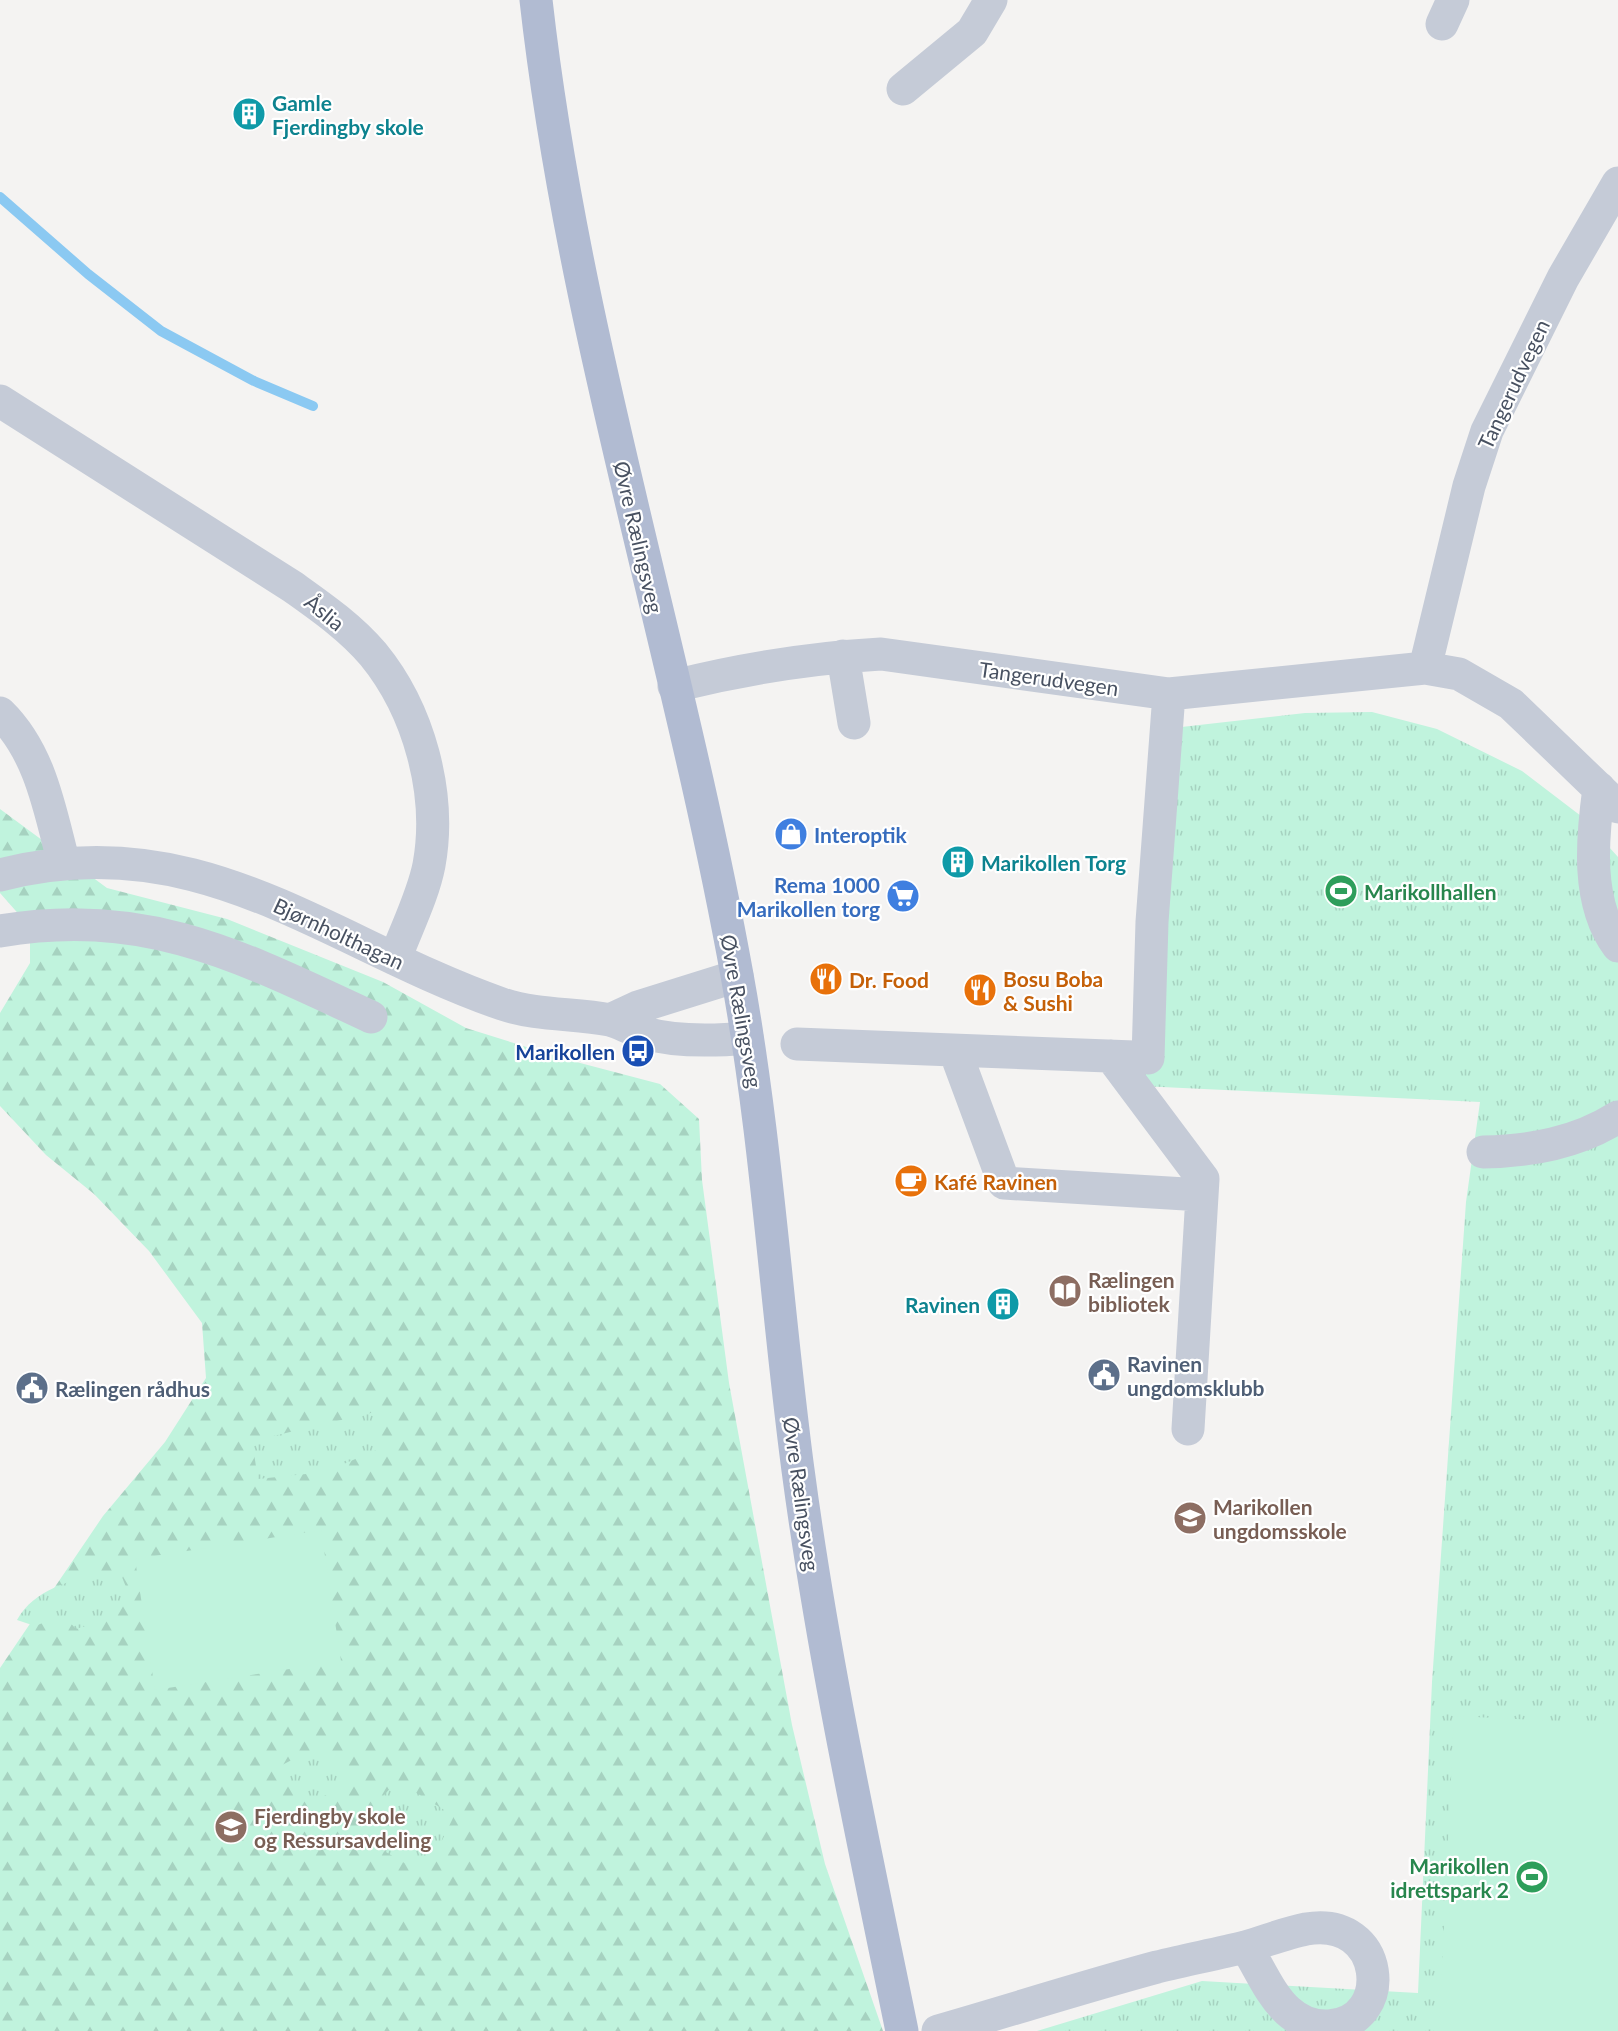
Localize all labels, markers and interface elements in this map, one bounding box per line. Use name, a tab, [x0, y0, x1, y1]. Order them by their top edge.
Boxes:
place label: Gamle Fjerdingby skole	[272, 90, 424, 139]
building icon: Gamle Fjerdingby skole	[231, 96, 267, 132]
street label: Tangerudvegen	[1472, 315, 1554, 453]
street label: Øvre Rælingsveg	[609, 459, 669, 616]
street label: Åslia	[300, 589, 350, 635]
street label: Tangerudvegen	[978, 656, 1120, 700]
shop icon: Interoptik	[773, 816, 809, 852]
place label: Interoptik	[814, 822, 908, 847]
building icon: Marikollen Torg	[940, 844, 976, 880]
place label: Marikollen Torg	[981, 850, 1126, 875]
place label: Rema 1000 Marikollen torg	[737, 872, 880, 921]
sports icon: Marikollhallen	[1323, 873, 1359, 909]
supermarket icon: Rema 1000 Marikollen torg	[885, 878, 921, 914]
place label: Marikollhallen	[1364, 879, 1497, 904]
street label: Bjørnholthagan	[270, 892, 408, 974]
street label: Øvre Rælingsveg	[716, 932, 768, 1090]
restaurant icon: Dr. Food	[808, 961, 844, 997]
place label: Bosu Boba & Sushi	[1003, 966, 1103, 1015]
place label: Dr. Food	[849, 967, 929, 992]
restaurant icon: Bosu Boba & Sushi	[962, 972, 998, 1008]
bus stop icon: Marikollen	[620, 1033, 656, 1069]
place label: Marikollen	[515, 1039, 615, 1064]
cafe icon: Kafé Ravinen	[893, 1163, 929, 1199]
place label: Kafé Ravinen	[934, 1169, 1057, 1194]
place label: Rælingen bibliotek	[1088, 1267, 1175, 1316]
library icon: Rælingen bibliotek	[1047, 1273, 1083, 1309]
building icon: Ravinen	[985, 1286, 1021, 1322]
place label: Ravinen	[905, 1292, 980, 1317]
place label: Ravinen ungdomsklubb	[1127, 1351, 1265, 1400]
public building icon: Ravinen ungdomsklubb	[1086, 1357, 1122, 1393]
public building icon: Rælingen rådhus	[14, 1370, 50, 1406]
place label: Rælingen rådhus	[55, 1376, 210, 1401]
street label: Øvre Rælingsveg	[779, 1415, 825, 1573]
place label: Marikollen ungdomsskole	[1213, 1494, 1347, 1543]
school or university icon: Marikollen ungdomsskole	[1172, 1500, 1208, 1536]
place label: Fjerdingby skole og Ressursavdeling	[254, 1803, 431, 1852]
school or university icon: Fjerdingby skole og Ressursavdeling	[213, 1809, 249, 1845]
place label: Marikollen idrettspark 2	[1390, 1853, 1509, 1902]
sports icon: Marikollen idrettspark 2	[1514, 1859, 1550, 1895]

